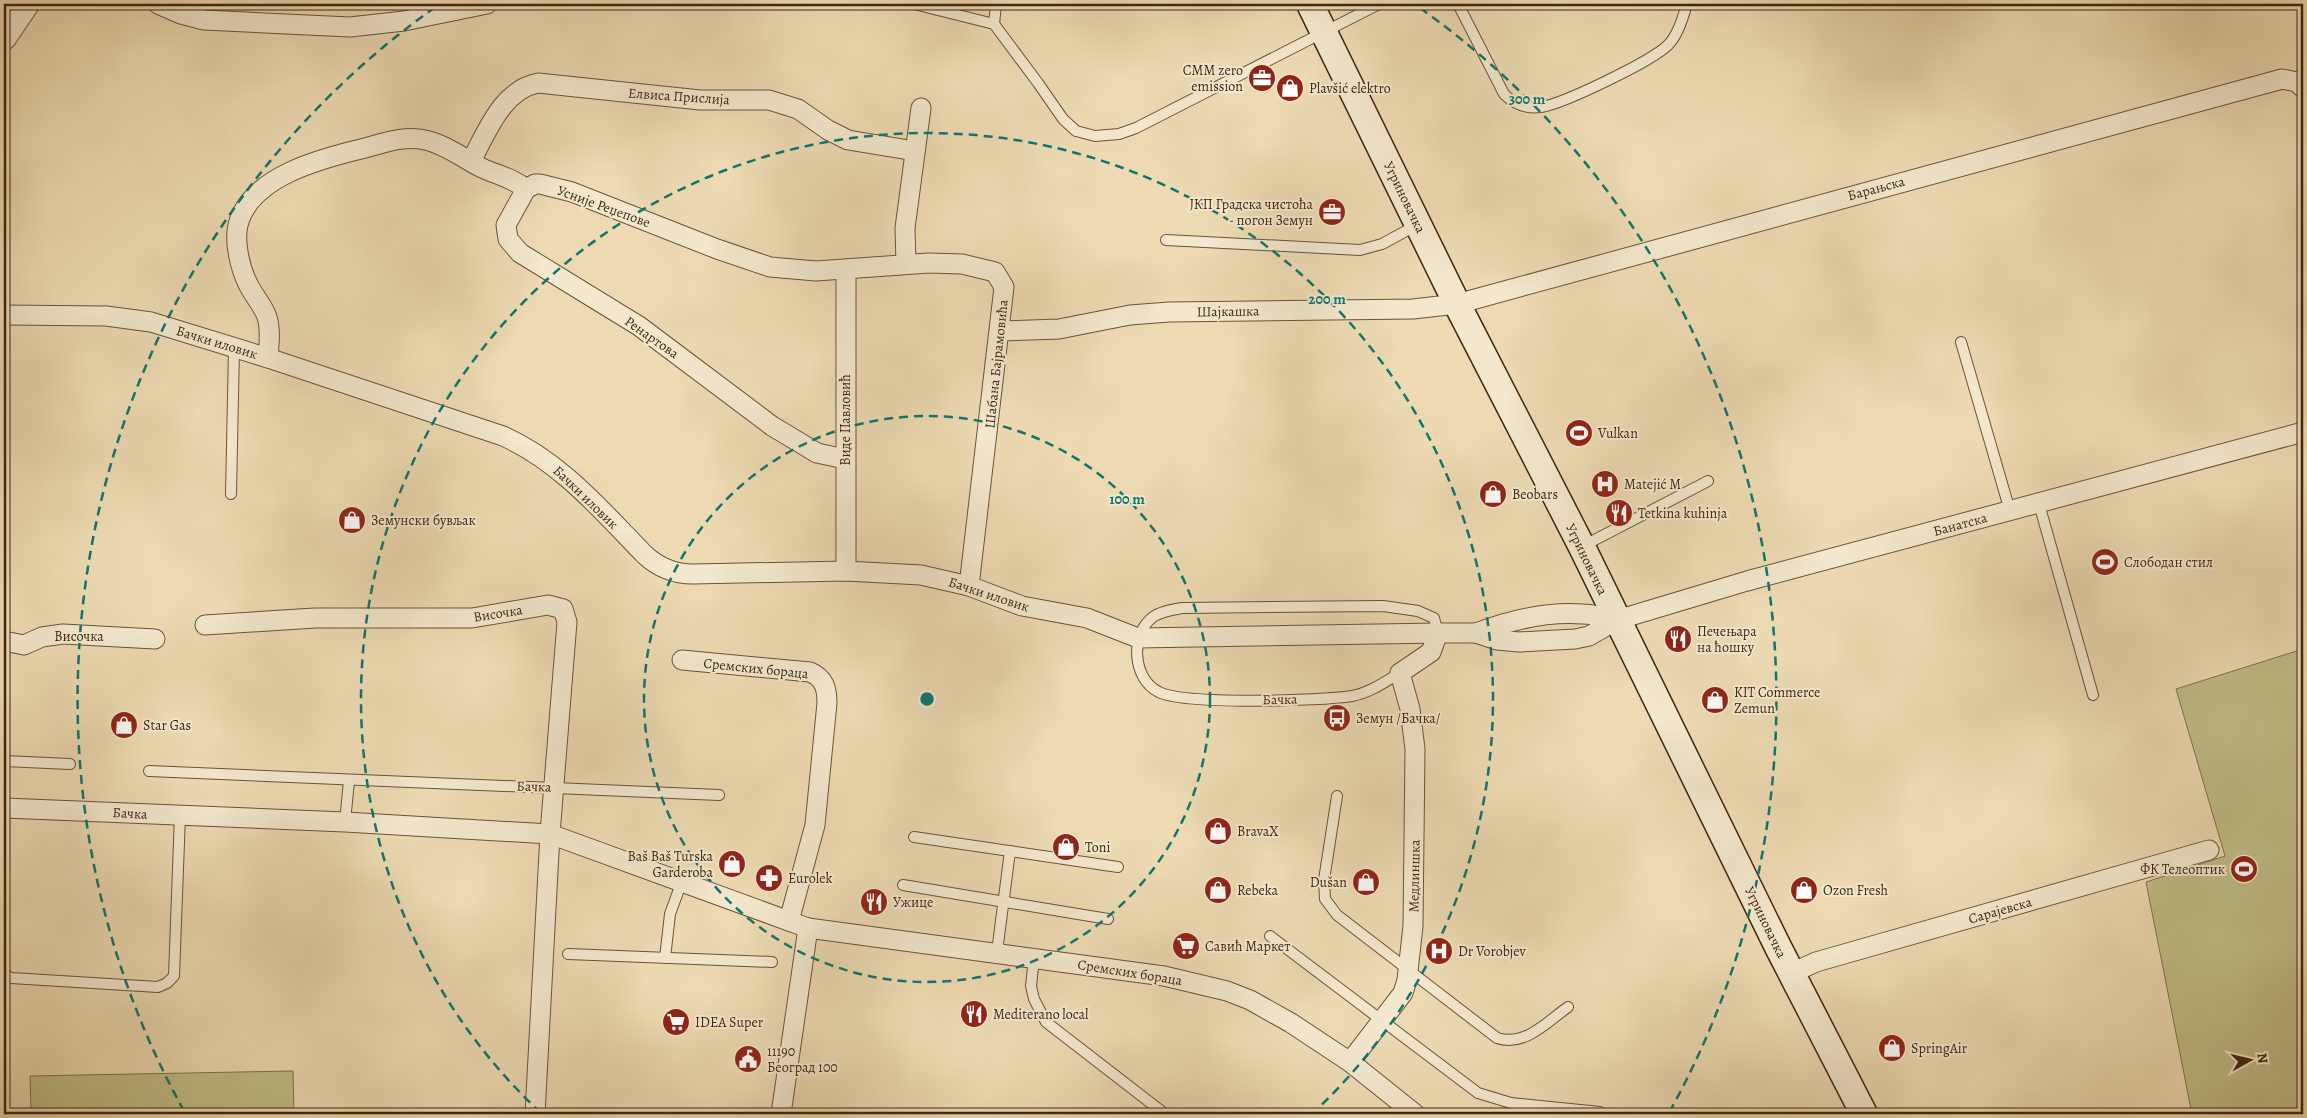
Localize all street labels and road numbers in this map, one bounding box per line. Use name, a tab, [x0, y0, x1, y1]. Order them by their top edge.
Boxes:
street label: Елвиса Прислија	[627, 83, 731, 110]
street label: Угриновачка	[1379, 158, 1430, 237]
street label: Барањска	[1845, 172, 1907, 205]
street label: Усније Реџепове	[555, 181, 653, 232]
street label: Шабана Бајрамовића	[980, 298, 1013, 430]
street label: Шајкашка	[1196, 301, 1260, 322]
street label: Ренартова	[621, 312, 683, 363]
street label: Бачки иловик	[174, 321, 260, 364]
street label: Виде Павловић	[836, 374, 855, 466]
street label: Бачки иловик	[549, 461, 623, 533]
street label: Банатска	[1931, 508, 1990, 541]
street label: Угриновачка	[1561, 520, 1612, 599]
street label: Бачки иловик	[946, 572, 1032, 617]
street label: Височка	[472, 600, 525, 627]
street label: Височка	[54, 627, 104, 646]
street label: Сремских бораца	[702, 654, 810, 684]
street label: Бачка	[1262, 690, 1298, 709]
street label: Бачка	[516, 776, 552, 797]
street label: Бачка	[112, 803, 148, 824]
street label: Медлиншка	[1404, 839, 1425, 913]
street label: Угриновачка	[1740, 883, 1791, 962]
street label: Сарајевска	[1966, 892, 2035, 929]
street label: Сремских бораца	[1076, 955, 1184, 990]

